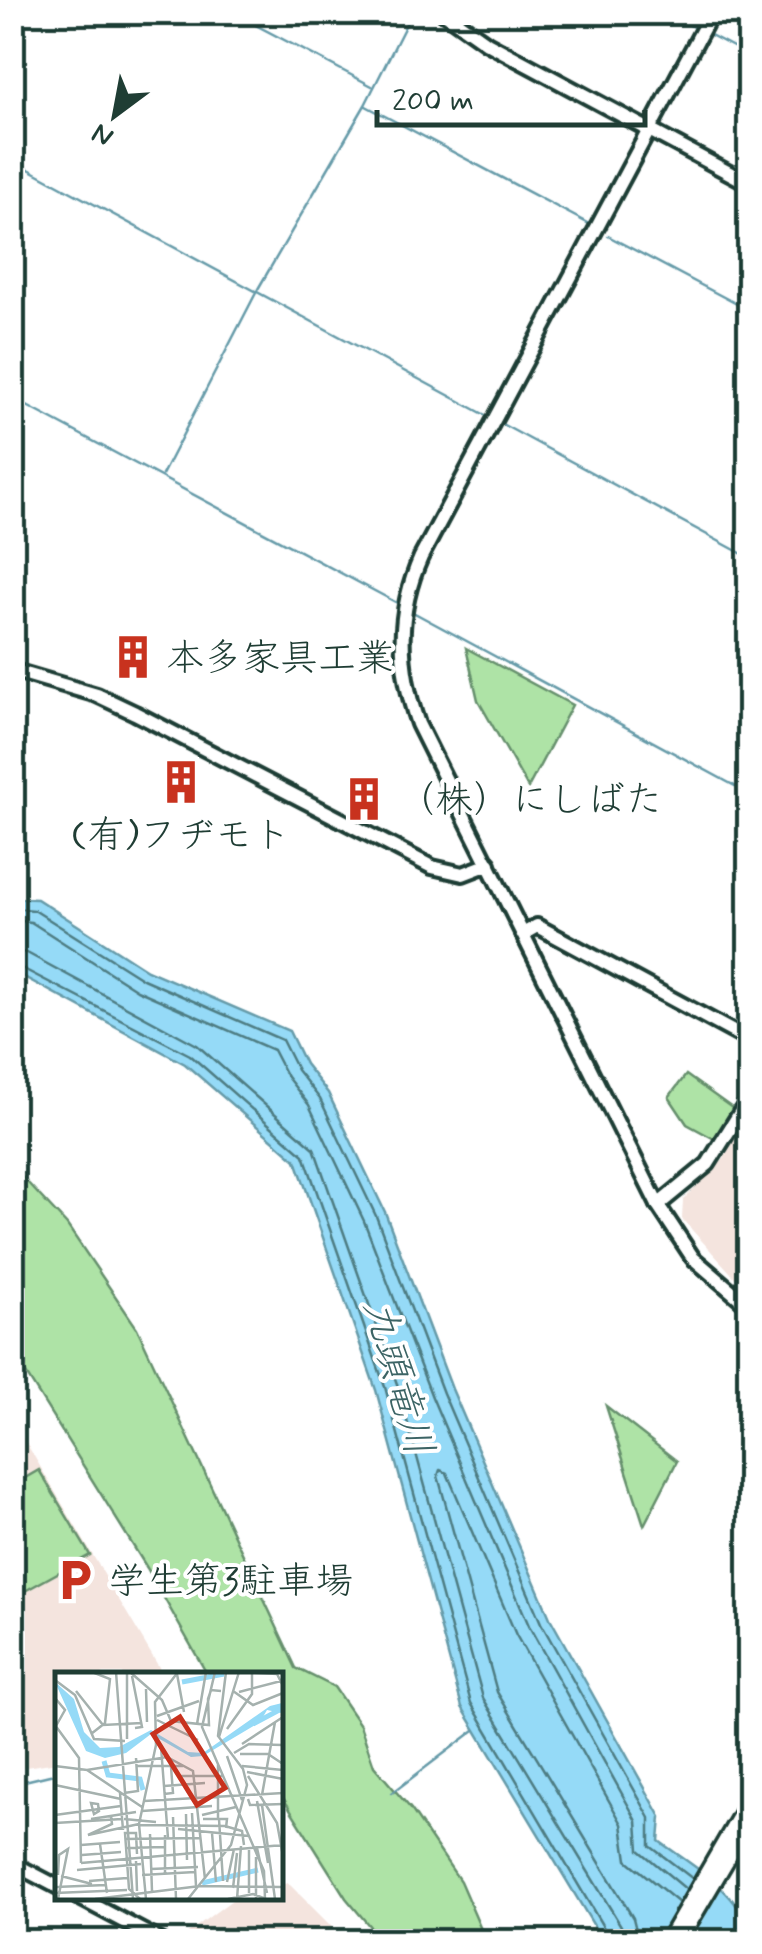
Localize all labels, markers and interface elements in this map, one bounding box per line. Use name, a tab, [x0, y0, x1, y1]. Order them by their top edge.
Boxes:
north arrow	[65, 65, 165, 165]
scale bar	[377, 65, 644, 127]
text: 200 m	[392, 82, 474, 121]
text: N	[85, 113, 121, 155]
building icon: 本多家具工業	[109, 633, 157, 681]
place label: 本多家具工業	[166, 635, 394, 684]
building icon: (有)フヂモト	[157, 758, 205, 806]
building icon: （株）にしばた	[340, 775, 388, 823]
place label: （株）にしばた	[397, 777, 663, 826]
place label: (有)フヂモト	[71, 812, 291, 861]
water label: 九頭竜川	[350, 1294, 444, 1462]
parking icon: 学生第3駐車場	[51, 1556, 99, 1604]
place label: 学生第3駐車場	[108, 1558, 353, 1607]
inset map	[55, 1672, 282, 1899]

